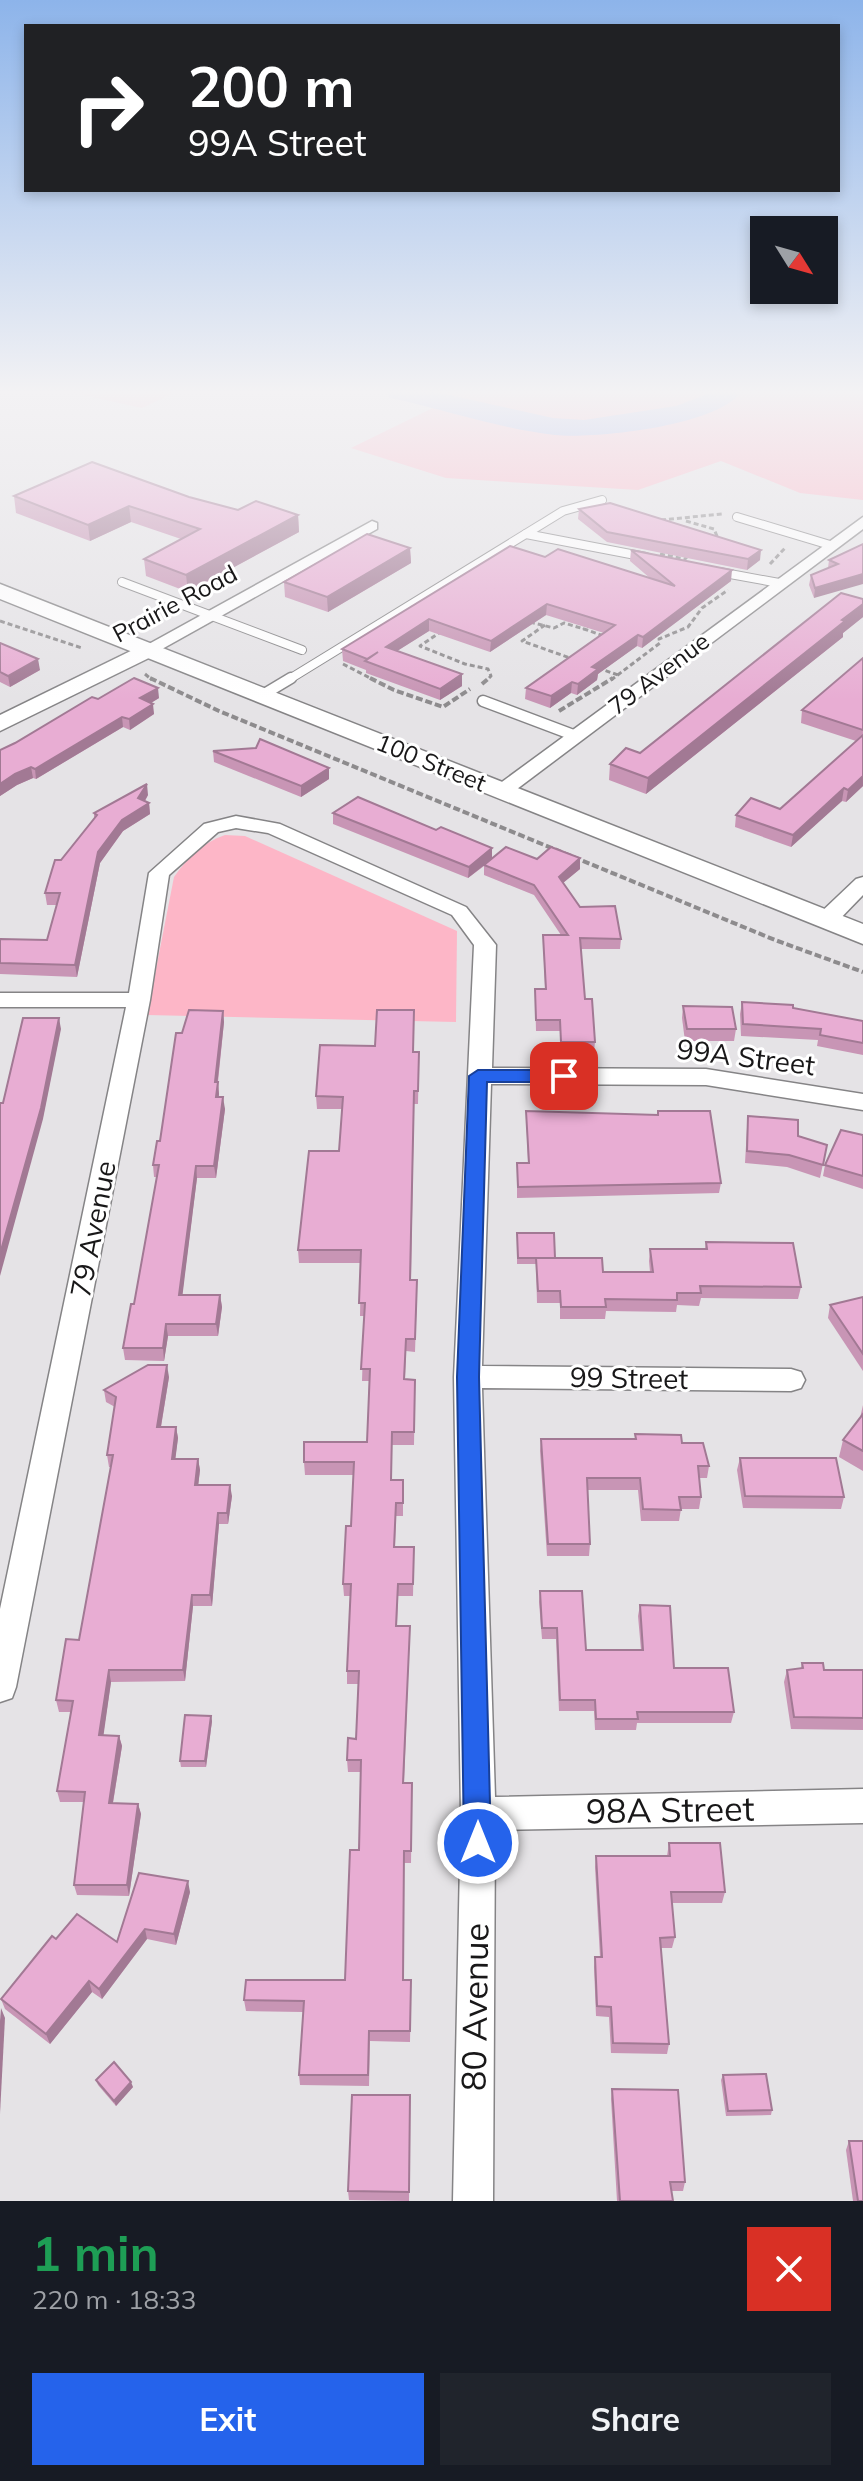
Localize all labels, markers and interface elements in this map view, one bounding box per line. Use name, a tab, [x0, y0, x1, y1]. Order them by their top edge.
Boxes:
text: 200 m	[188, 51, 355, 121]
icon: right	[56, 56, 160, 160]
text: 99A Street	[188, 120, 367, 165]
north arrow	[750, 216, 838, 304]
map controls	[750, 216, 838, 304]
street label: Prairie Road	[107, 558, 242, 648]
street label: 79 Avenue	[602, 626, 715, 721]
street label: 100 Street	[372, 726, 491, 798]
street label: 99A Street	[675, 1031, 817, 1082]
pin	[530, 1042, 598, 1110]
icon: arrive	[542, 1054, 586, 1098]
street label: 79 Avenue	[62, 1158, 123, 1300]
street label: 99 Street	[570, 1359, 689, 1396]
street label: 98A Street	[585, 1787, 755, 1832]
position arrow	[436, 1801, 520, 1885]
street label: 80 Avenue	[452, 1923, 497, 2091]
text: 1 min	[32, 2223, 159, 2283]
button: close	[747, 2227, 831, 2311]
text: 220 m · 18:33	[32, 2283, 196, 2316]
button: Exit	[32, 2373, 424, 2465]
button: Share	[440, 2373, 831, 2465]

